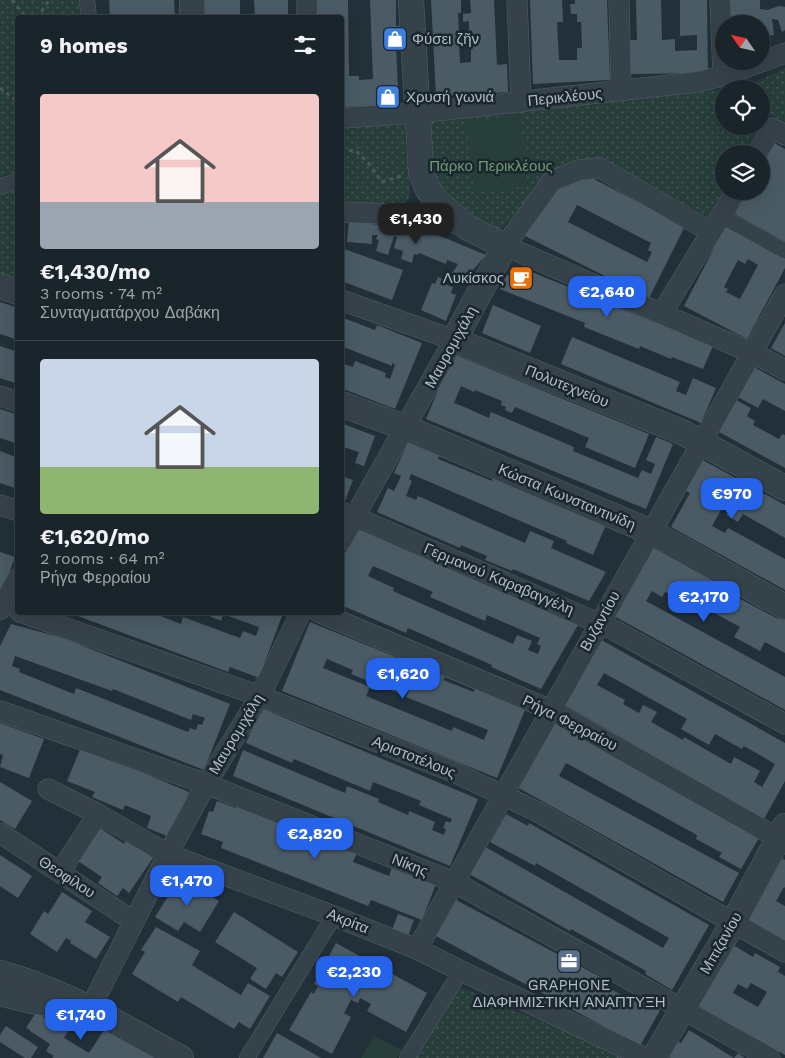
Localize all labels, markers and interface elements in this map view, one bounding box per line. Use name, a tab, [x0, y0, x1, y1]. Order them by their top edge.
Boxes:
north arrow	[715, 15, 770, 70]
map controls	[715, 15, 770, 200]
shop icon: Φύσει ζῆν	[382, 26, 408, 52]
place label: Φύσει ζῆν	[412, 30, 479, 48]
icon: filters	[291, 31, 319, 59]
text: 9 homes	[40, 33, 128, 58]
button: locate	[715, 80, 770, 135]
shop icon: Χρυσή γωνιά	[375, 84, 401, 110]
street label: Περικλέους	[527, 84, 603, 110]
place label: Χρυσή γωνιά	[406, 88, 494, 106]
icon: home	[135, 126, 225, 216]
button: layers	[715, 145, 770, 200]
park label: Πάρκο Περικλέους	[429, 157, 553, 175]
pin: €1,430	[375, 202, 457, 245]
text: €1,430	[390, 209, 442, 228]
text: €1,430/mo	[40, 259, 150, 284]
cafe icon: Λυκίσκος	[508, 265, 534, 291]
place label: Λυκίσκος	[443, 269, 504, 287]
pin: €2,640	[566, 276, 648, 318]
text: €2,640	[579, 282, 635, 301]
text: 3 rooms · 74 m²	[40, 284, 162, 303]
text: Συνταγματάρχου Δαβάκη	[40, 303, 220, 322]
street label: Μαυρομιχάλη	[421, 303, 481, 391]
street label: Πολυτεχνείου	[522, 361, 612, 411]
icon: home	[135, 392, 225, 482]
street label: Κώστα Κωνσταντινίδη	[496, 460, 638, 534]
pin: €970	[702, 478, 762, 520]
text: €970	[712, 484, 752, 503]
text: €1,620/mo	[40, 524, 150, 549]
street label: Γερμανού Καραβαγγέλη	[421, 539, 577, 619]
text: 2 rooms · 64 m²	[40, 549, 165, 568]
text: Ρήγα Φερραίου	[40, 568, 151, 587]
pin: €2,170	[663, 580, 745, 623]
text: €2,170	[679, 587, 729, 606]
street label: Βυζαντίου	[576, 588, 624, 654]
pin: €1,620	[362, 658, 444, 700]
text: €1,620	[377, 664, 429, 683]
street label: Μαυρομιχάλη	[205, 690, 267, 778]
street label: Ρήγα Φερραίου	[520, 691, 620, 755]
street label: Αριστοτέλους	[370, 732, 458, 782]
pin: €2,820	[274, 818, 356, 860]
text: €2,820	[287, 824, 343, 843]
street label: Νίκης	[389, 850, 431, 880]
street label: Θεοφίλου	[35, 852, 99, 902]
pin: €1,470	[146, 864, 228, 907]
text: €1,470	[161, 871, 213, 890]
street label: Ακρίτα	[324, 904, 372, 938]
street label: Μπιζανίου	[696, 909, 746, 977]
office icon: GRAPHONE ΔΙΑΦΗΜΙΣΤΙΚΗ ΑΝΑΠΤΥΞΗ	[556, 948, 582, 974]
pin: €2,230	[313, 956, 395, 998]
text: €2,230	[327, 962, 381, 981]
place label: GRAPHONE ΔΙΑΦΗΜΙΣΤΙΚΗ ΑΝΑΠΤΥΞΗ	[472, 976, 666, 1011]
pin: €1,740	[40, 998, 122, 1041]
text: €1,740	[56, 1005, 106, 1024]

